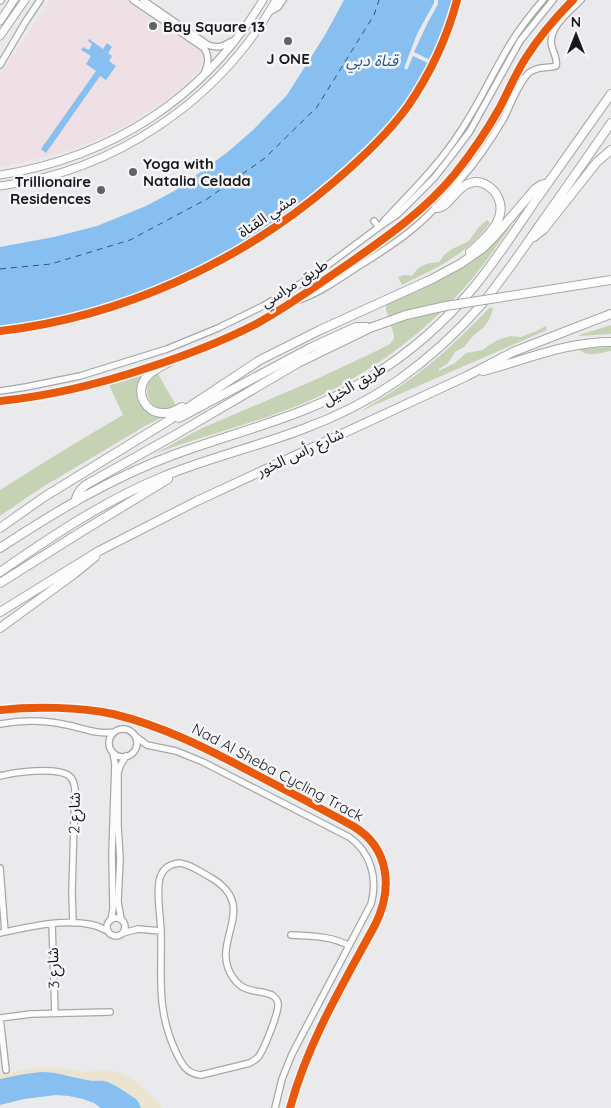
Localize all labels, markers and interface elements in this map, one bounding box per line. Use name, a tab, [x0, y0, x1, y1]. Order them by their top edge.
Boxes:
north arrow	[551, 10, 601, 60]
text: N	[571, 13, 581, 31]
place label: Bay Square 13	[163, 17, 265, 36]
marker: Bay Square 13	[147, 20, 159, 32]
marker: J ONE	[282, 35, 294, 47]
place label: J ONE	[266, 49, 310, 68]
water label: قناة دبي	[346, 50, 399, 74]
place label: Yoga with Natalia Celada	[143, 154, 251, 190]
marker: Yoga with Natalia Celada	[127, 166, 139, 178]
place label: Trillionaire Residences	[10, 172, 91, 208]
marker: Trillionaire Residences	[95, 184, 107, 196]
street label: مشي القناة	[234, 189, 301, 243]
street label: طريق مراسي	[257, 254, 332, 314]
street label: طريق الخيل	[319, 358, 390, 411]
street label: شارع رأس الخور	[253, 423, 348, 484]
street label: Nad Al Sheba Cycling Track	[189, 719, 367, 825]
street label: شارع 2	[64, 792, 87, 834]
street label: شارع 3	[43, 947, 66, 989]

